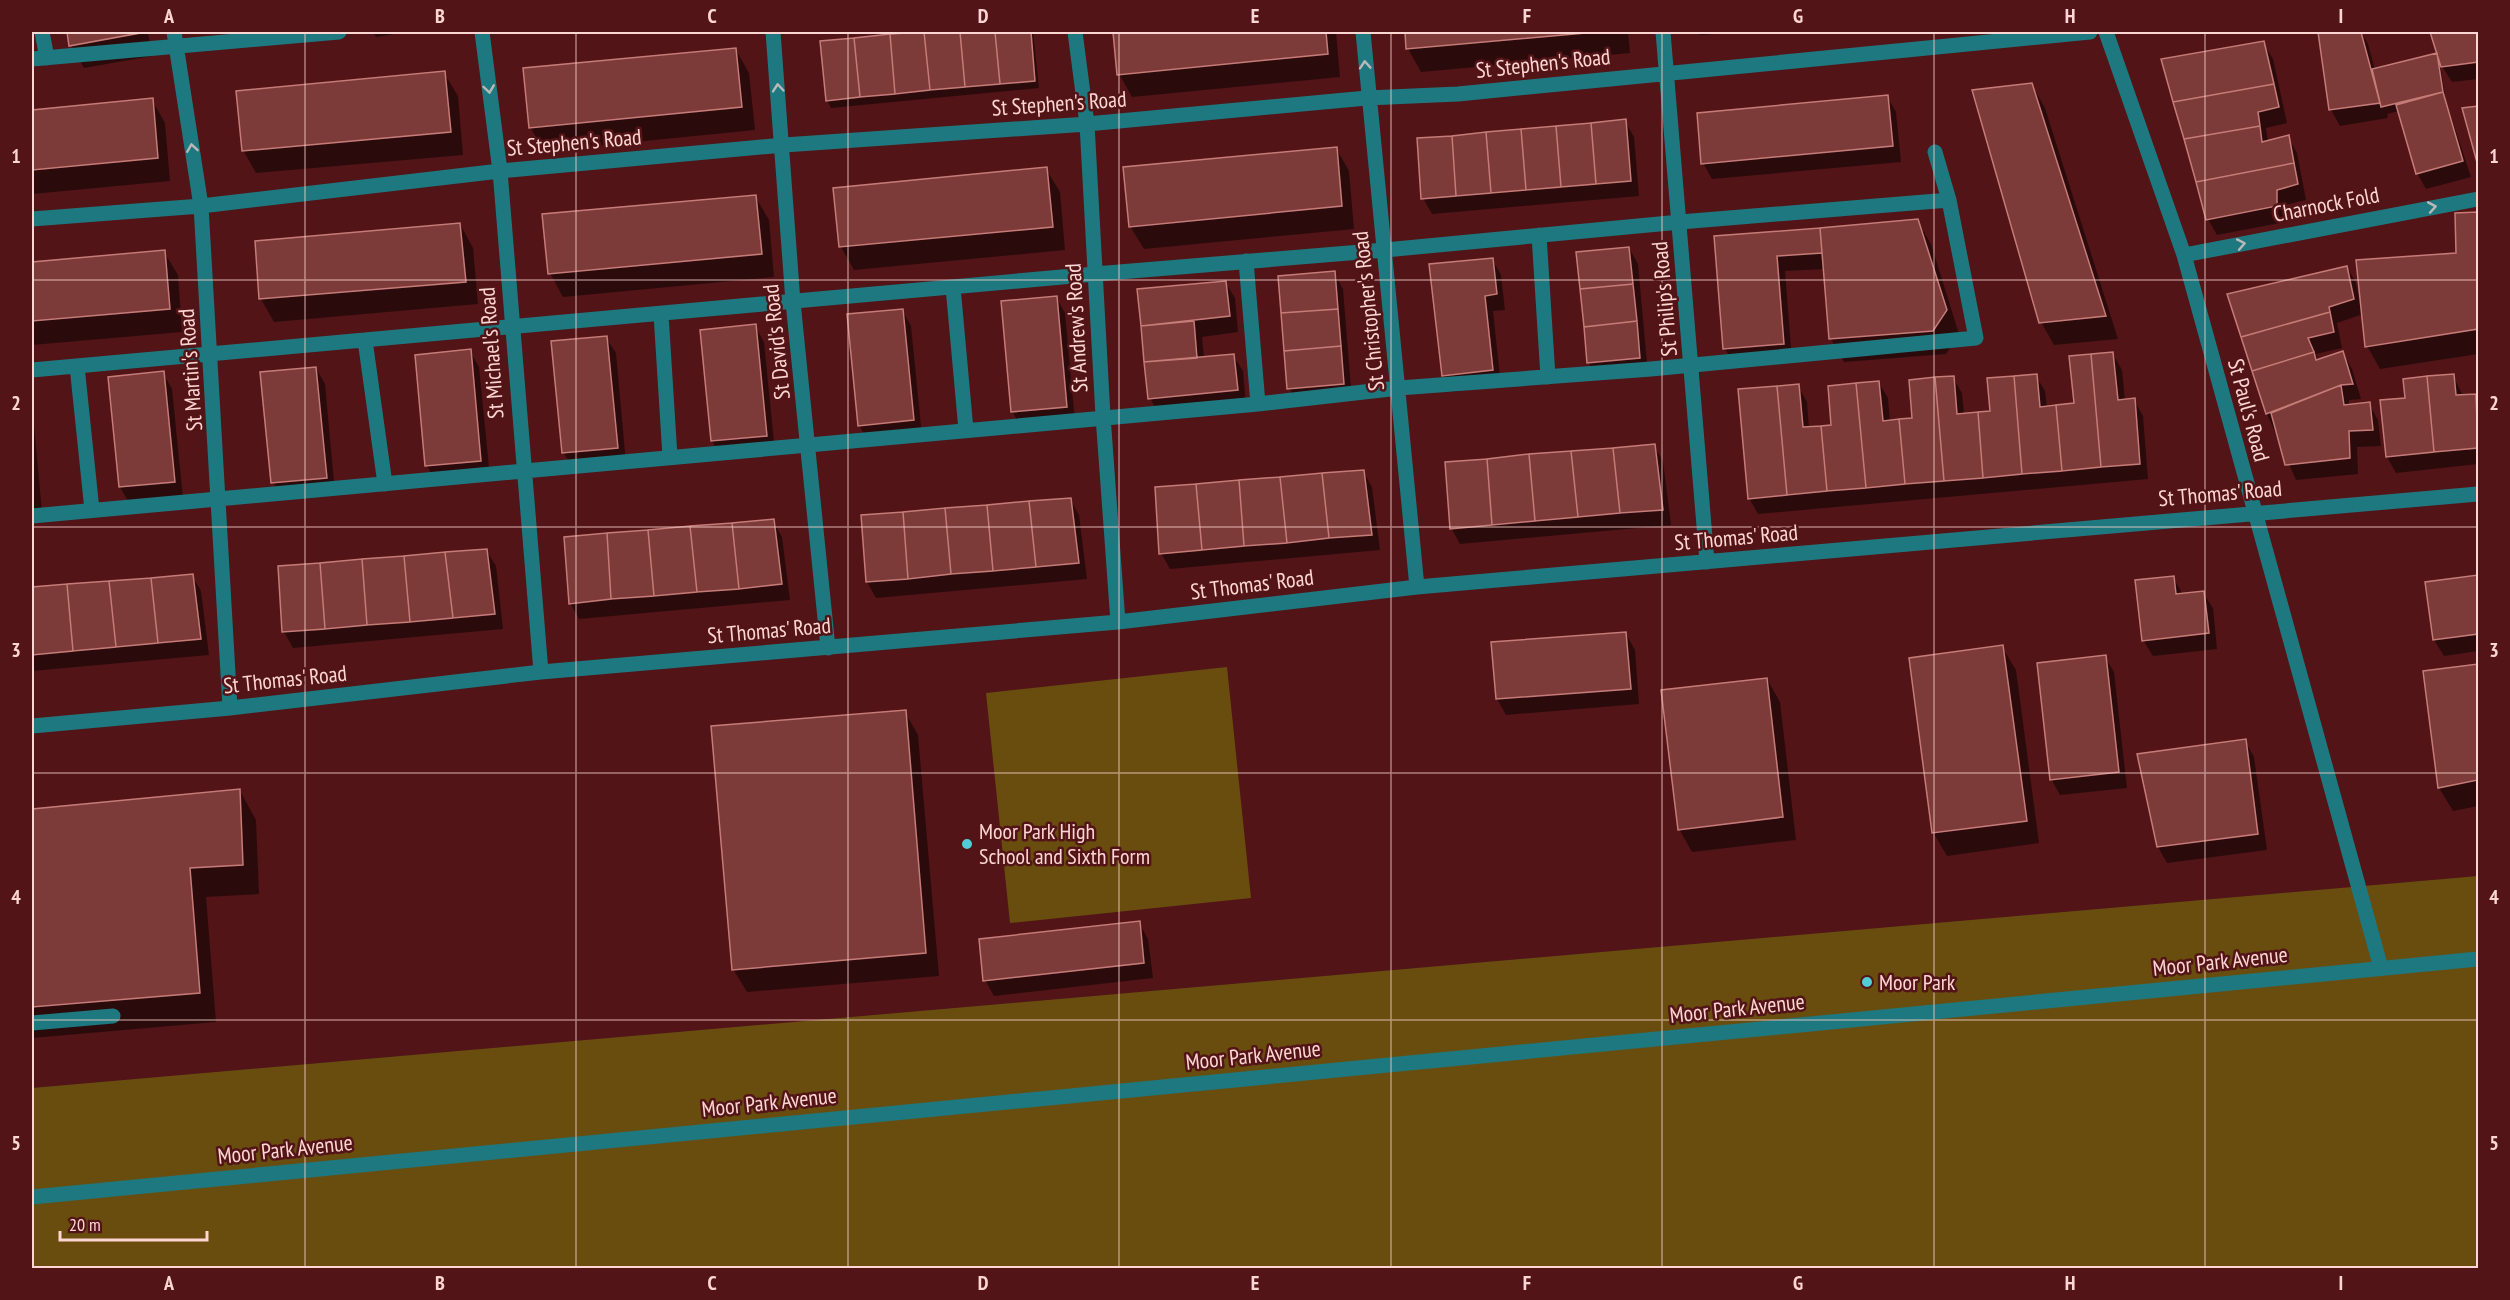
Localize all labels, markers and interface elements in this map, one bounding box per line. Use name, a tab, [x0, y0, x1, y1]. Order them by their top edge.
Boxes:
text: A	[163, 3, 175, 29]
text: B	[435, 3, 445, 29]
text: C	[707, 3, 717, 29]
text: D	[978, 3, 989, 29]
text: E	[1251, 3, 1259, 29]
text: F	[1523, 3, 1531, 29]
text: G	[1793, 3, 1803, 29]
text: H	[2065, 3, 2075, 29]
text: I	[2339, 3, 2343, 29]
street label: St Stephen's Road	[1474, 42, 1612, 84]
one-way arrow	[1359, 60, 1372, 69]
one-way arrow	[772, 84, 785, 93]
street label: St Stephen's Road	[991, 84, 1127, 122]
one-way arrow	[483, 85, 495, 94]
street label: St Stephen's Road	[506, 122, 642, 162]
text: 1	[11, 143, 21, 169]
text: 1	[2489, 143, 2499, 169]
one-way arrow	[187, 144, 199, 153]
street label: Charnock Fold	[2271, 180, 2381, 228]
one-way arrow	[2427, 201, 2437, 214]
street label: St Christopher's Road	[1346, 230, 1390, 392]
one-way arrow	[2236, 238, 2246, 251]
street label: St Philip's Road	[1645, 240, 1683, 358]
street label: St Andrew's Road	[1059, 263, 1093, 393]
street label: St David's Road	[756, 283, 796, 401]
street label: St Michael's Road	[472, 286, 510, 420]
street label: St Martin's Road	[172, 308, 208, 432]
street label: St Paul's Road	[2222, 355, 2276, 465]
text: 2	[11, 390, 21, 416]
text: 2	[2489, 390, 2499, 416]
street label: St Thomas' Road	[2157, 474, 2283, 512]
street label: St Thomas' Road	[1673, 518, 1799, 556]
street label: St Thomas' Road	[1189, 563, 1315, 605]
street label: St Thomas' Road	[706, 611, 832, 649]
text: 3	[11, 637, 21, 663]
text: 3	[2489, 637, 2499, 663]
street label: St Thomas' Road	[222, 659, 348, 699]
place label: Moor Park High School and Sixth Form	[979, 817, 1150, 870]
marker: Moor Park High School and Sixth Form	[960, 837, 974, 851]
text: 4	[11, 884, 21, 910]
text: 4	[2489, 884, 2499, 910]
street label: Moor Park Avenue	[2151, 940, 2289, 982]
place label: Moor Park	[1879, 968, 1956, 996]
marker: Moor Park	[1860, 975, 1874, 989]
street label: Moor Park Avenue	[1668, 987, 1806, 1029]
street label: Moor Park Avenue	[1184, 1034, 1322, 1076]
street label: Moor Park Avenue	[700, 1081, 838, 1123]
street label: Moor Park Avenue	[216, 1128, 354, 1170]
text: 5	[11, 1130, 21, 1156]
text: 5	[2489, 1130, 2499, 1156]
scale bar	[60, 1204, 207, 1242]
text: 20 m	[69, 1213, 101, 1236]
text: A	[163, 1270, 175, 1296]
text: B	[435, 1270, 445, 1296]
text: C	[707, 1270, 717, 1296]
text: D	[978, 1270, 989, 1296]
text: E	[1251, 1270, 1259, 1296]
text: F	[1523, 1270, 1531, 1296]
text: G	[1793, 1270, 1803, 1296]
text: H	[2065, 1270, 2075, 1296]
text: I	[2339, 1270, 2343, 1296]

